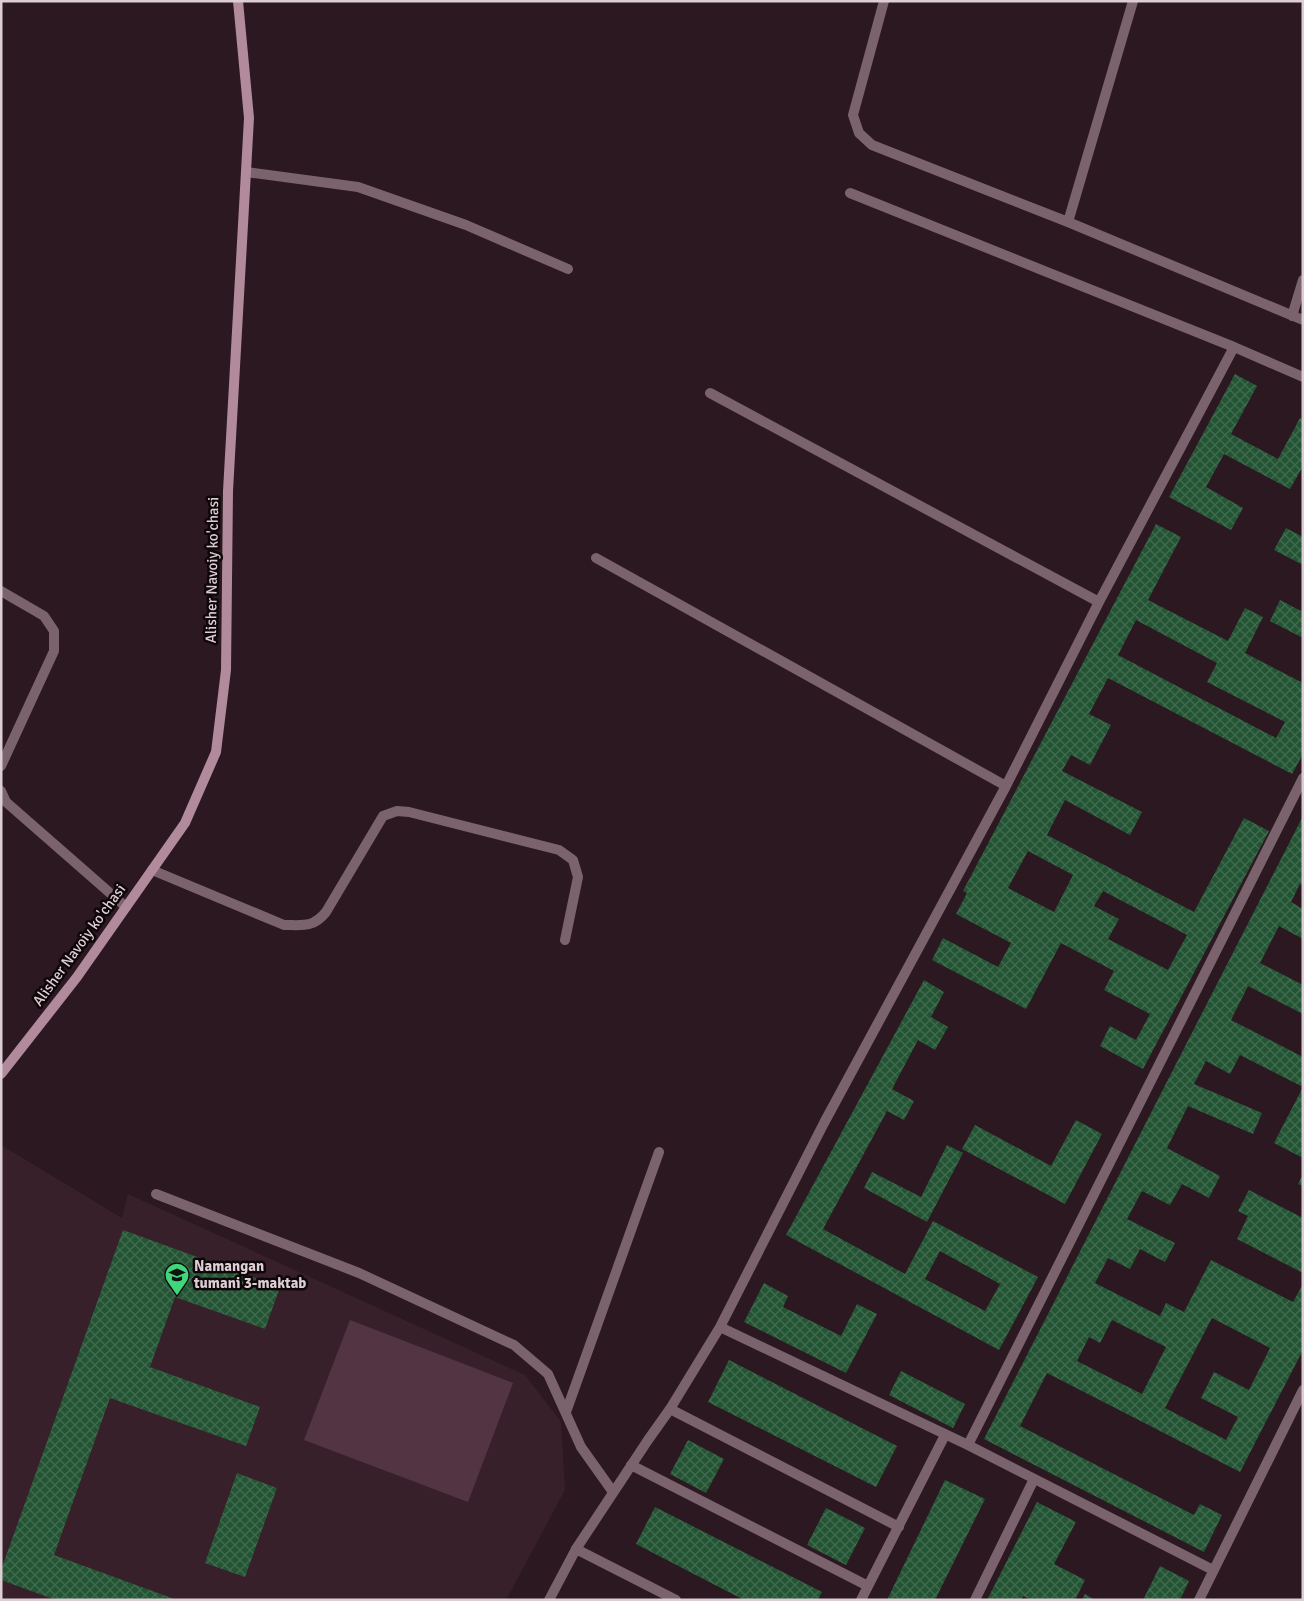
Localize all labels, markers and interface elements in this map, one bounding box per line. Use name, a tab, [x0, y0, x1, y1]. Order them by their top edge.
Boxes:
street label: Alisher Navoiy ko'chasi	[202, 497, 222, 643]
street label: Alisher Navoiy ko'chasi	[29, 881, 129, 1009]
place label: Namangan tumani 3-maktab	[193, 1257, 306, 1292]
school or university icon: Namangan tumani 3-maktab	[164, 1262, 190, 1296]

